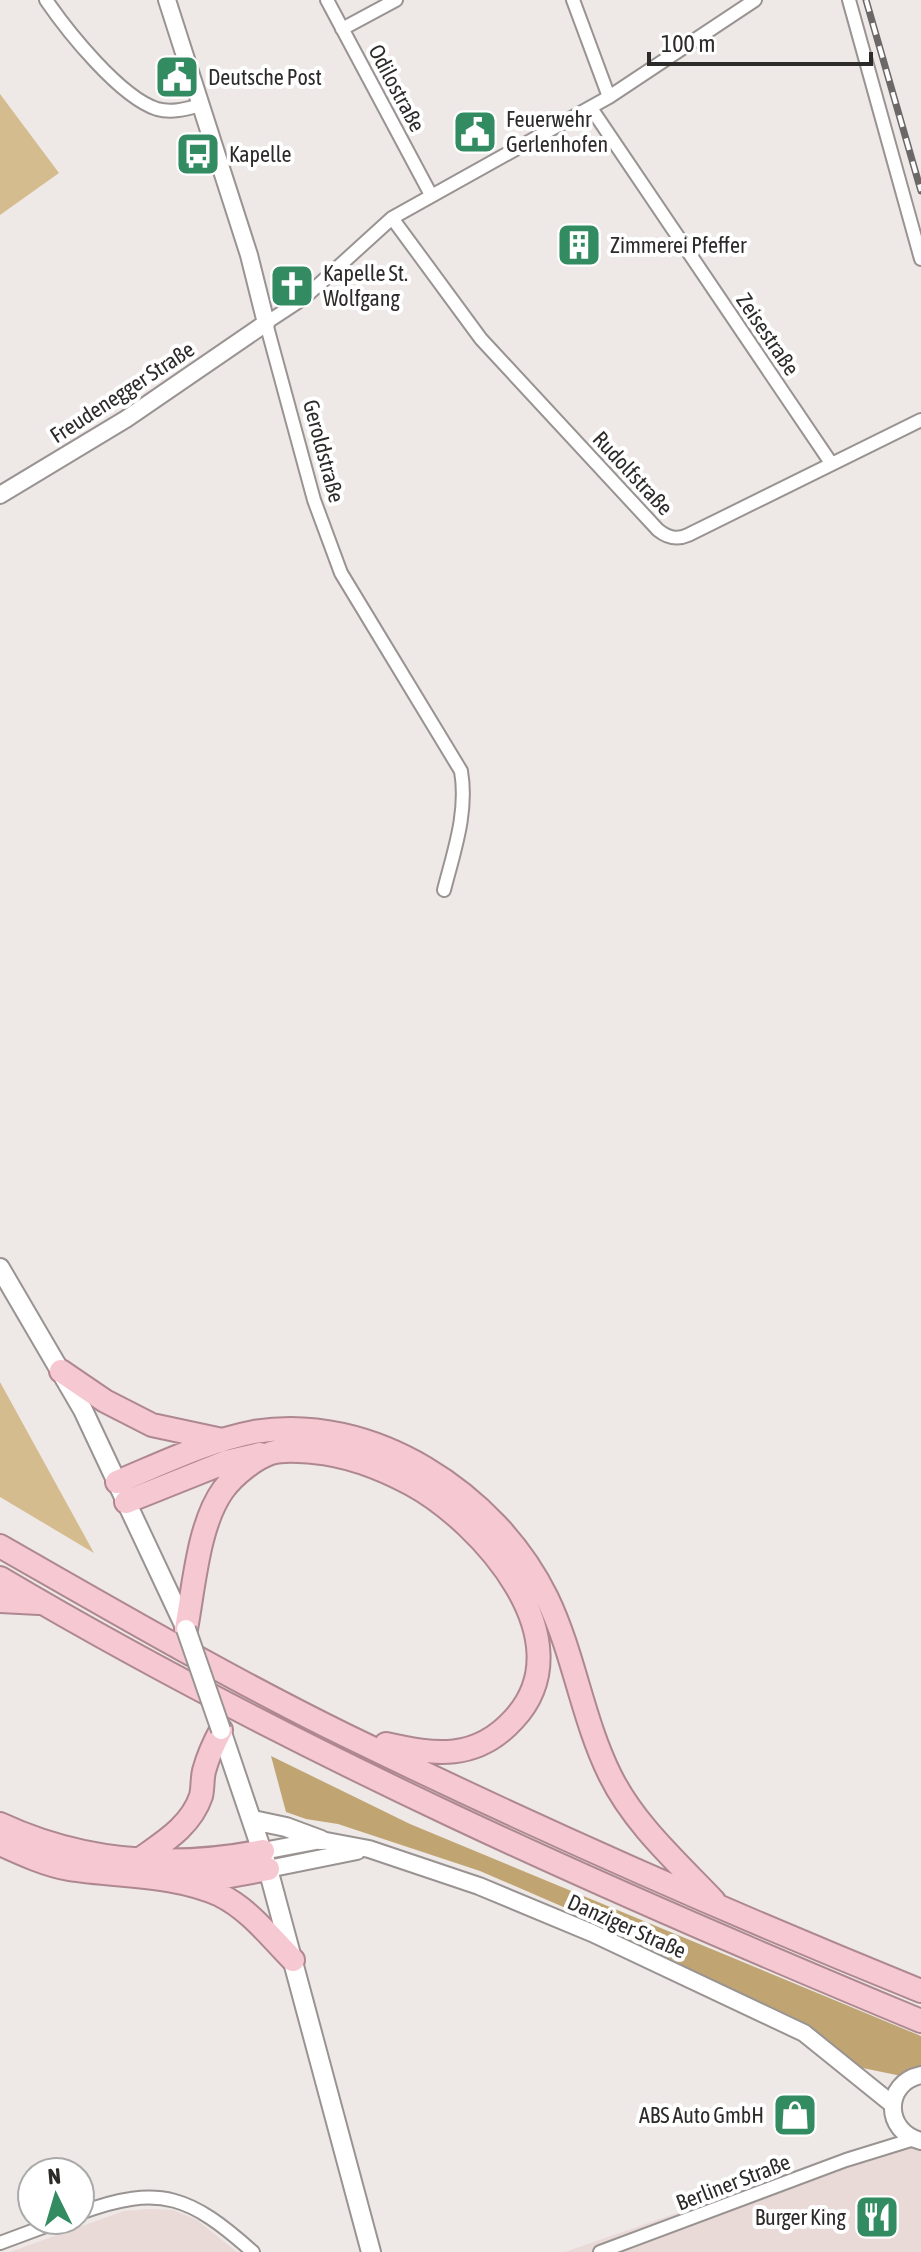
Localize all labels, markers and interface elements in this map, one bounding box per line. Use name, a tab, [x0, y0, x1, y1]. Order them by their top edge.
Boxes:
scale bar	[649, 16, 871, 66]
text: 100 m	[661, 30, 715, 57]
street label: Odilostraße	[363, 40, 431, 136]
public building icon: Deutsche Post	[153, 53, 201, 101]
place label: Deutsche Post	[208, 64, 322, 90]
place label: Feuerwehr Gerlenhofen	[506, 106, 608, 157]
public building icon: Feuerwehr Gerlenhofen	[451, 108, 499, 156]
bus stop icon: Kapelle	[174, 130, 222, 178]
place label: Kapelle	[229, 141, 291, 167]
building icon: Zimmerei Pfeffer	[555, 221, 603, 269]
place label: Zimmerei Pfeffer	[610, 232, 747, 258]
place label: Kapelle St. Wolfgang	[323, 260, 408, 311]
church icon: Kapelle St. Wolfgang	[268, 262, 316, 310]
street label: Zeisestraße	[731, 288, 805, 380]
street label: Freudenegger Straße	[45, 336, 199, 448]
street label: Geroldstraße	[298, 397, 350, 505]
street label: Rudolfstraße	[588, 426, 678, 520]
street label: Danziger Straße	[564, 1888, 690, 1964]
shop icon: ABS Auto GmbH	[771, 2091, 819, 2139]
place label: ABS Auto GmbH	[639, 2102, 764, 2128]
street label: Berliner Straße	[672, 2148, 794, 2216]
north arrow	[16, 2156, 96, 2236]
text: N	[47, 2163, 62, 2190]
restaurant icon: Burger King	[853, 2193, 901, 2241]
place label: Burger King	[755, 2204, 847, 2230]

